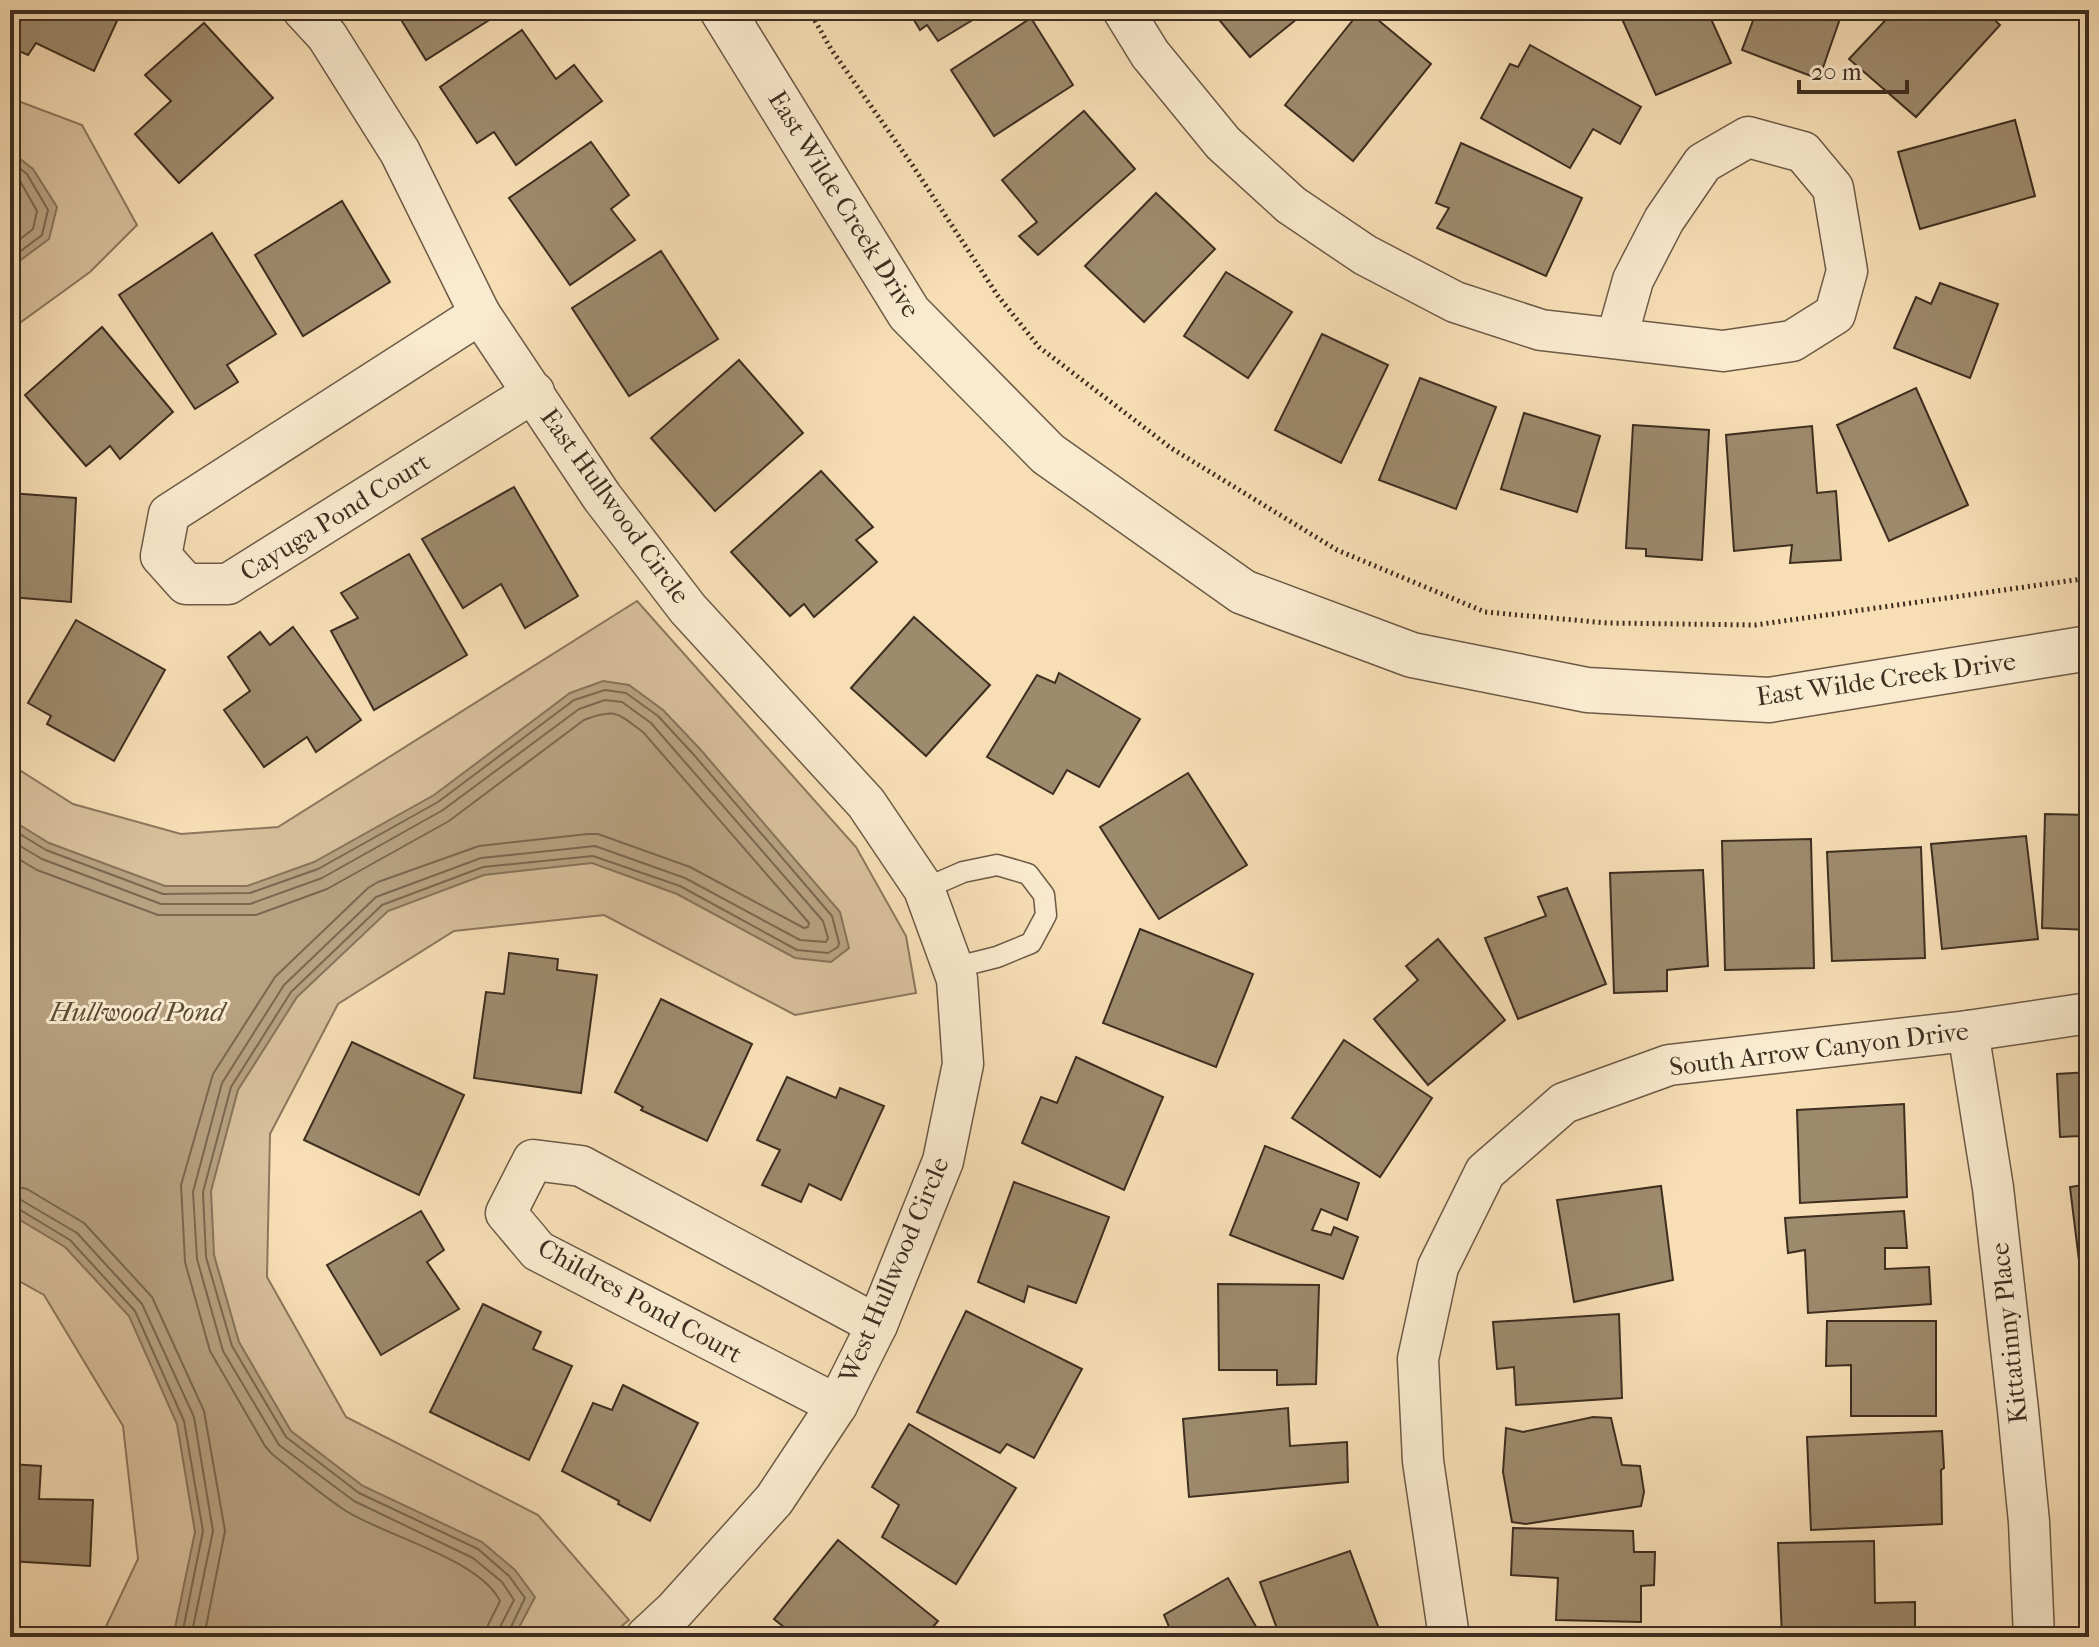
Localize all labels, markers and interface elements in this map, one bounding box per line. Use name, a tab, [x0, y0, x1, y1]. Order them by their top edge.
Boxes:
scale bar	[1799, 44, 1907, 94]
text: 20 m	[1811, 58, 1862, 86]
street label: East Wilde Creek Drive	[762, 85, 926, 323]
street label: East Hullwood Circle	[534, 402, 696, 610]
street label: Cayuga Pond Court	[235, 446, 436, 588]
street label: East Wilde Creek Drive	[1754, 645, 2018, 713]
water label: Hullwood Pond	[49, 995, 228, 1028]
street label: South Arrow Canyon Drive	[1668, 1015, 1970, 1083]
street label: West Hullwood Circle	[832, 1152, 956, 1389]
street label: Childres Pond Court	[533, 1232, 748, 1370]
street label: Kittatinny Place	[1984, 1241, 2034, 1425]

